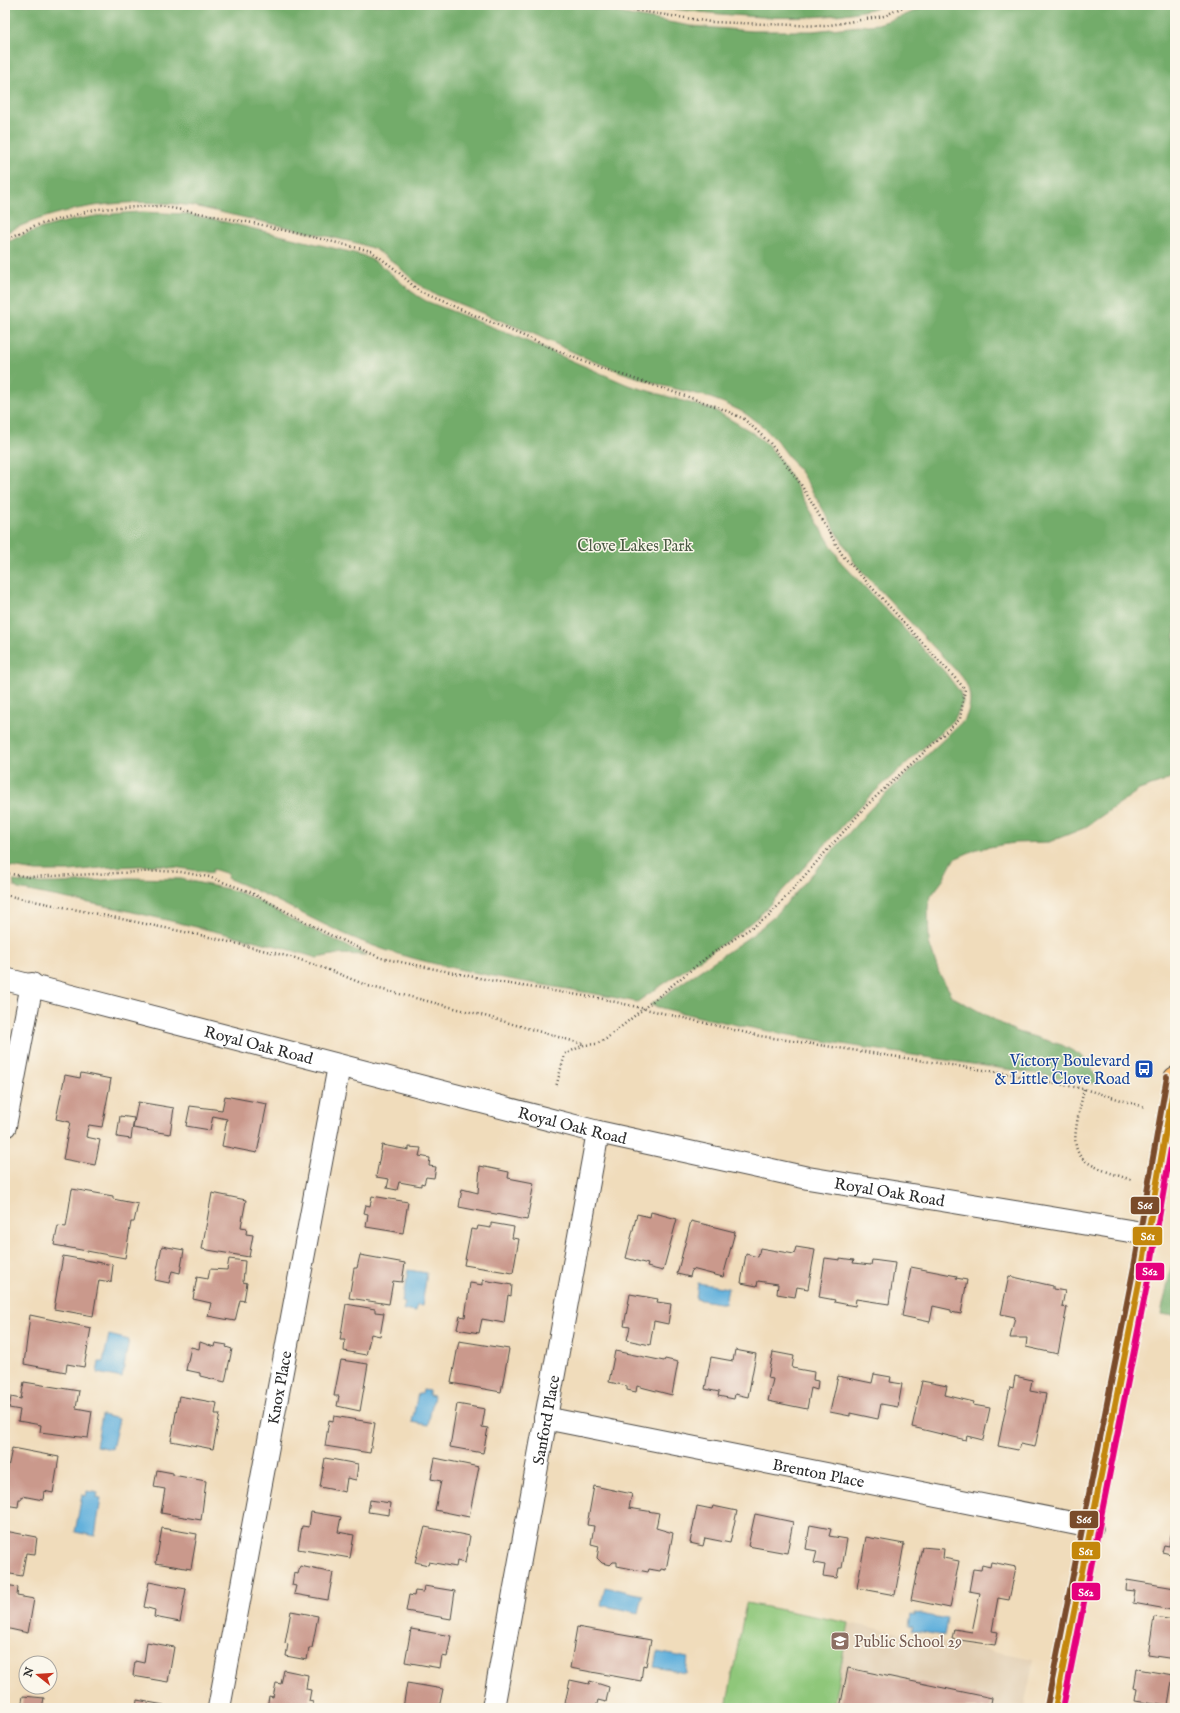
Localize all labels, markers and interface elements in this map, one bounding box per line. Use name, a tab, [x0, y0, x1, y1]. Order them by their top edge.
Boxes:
park label: Clove Lakes Park	[577, 537, 693, 557]
street label: Royal Oak Road	[202, 1023, 315, 1070]
place label: Victory Boulevard & Little Clove Road	[995, 1052, 1130, 1090]
bus stop icon: Victory Boulevard & Little Clove Road	[1133, 1058, 1155, 1080]
street label: Royal Oak Road	[515, 1104, 629, 1150]
street label: Royal Oak Road	[833, 1174, 946, 1212]
line badge: S66	[1130, 1196, 1160, 1215]
text: S66	[1138, 1199, 1154, 1213]
line badge: S61	[1132, 1226, 1163, 1246]
text: S61	[1141, 1230, 1155, 1244]
line badge: S62	[1135, 1262, 1165, 1281]
text: S62	[1142, 1265, 1159, 1279]
street label: Knox Place	[264, 1349, 298, 1426]
street label: Sanford Place	[530, 1374, 565, 1466]
street label: Brenton Place	[771, 1456, 866, 1493]
line badge: S66	[1069, 1510, 1099, 1529]
text: S66	[1077, 1513, 1093, 1527]
line badge: S61	[1071, 1541, 1101, 1560]
text: S61	[1079, 1545, 1093, 1559]
line badge: S62	[1071, 1582, 1101, 1601]
text: S62	[1078, 1586, 1095, 1600]
school or university icon: Public School 29	[829, 1630, 851, 1652]
place label: Public School 29	[854, 1633, 962, 1653]
north arrow	[18, 1655, 58, 1695]
text: N	[21, 1665, 38, 1680]

